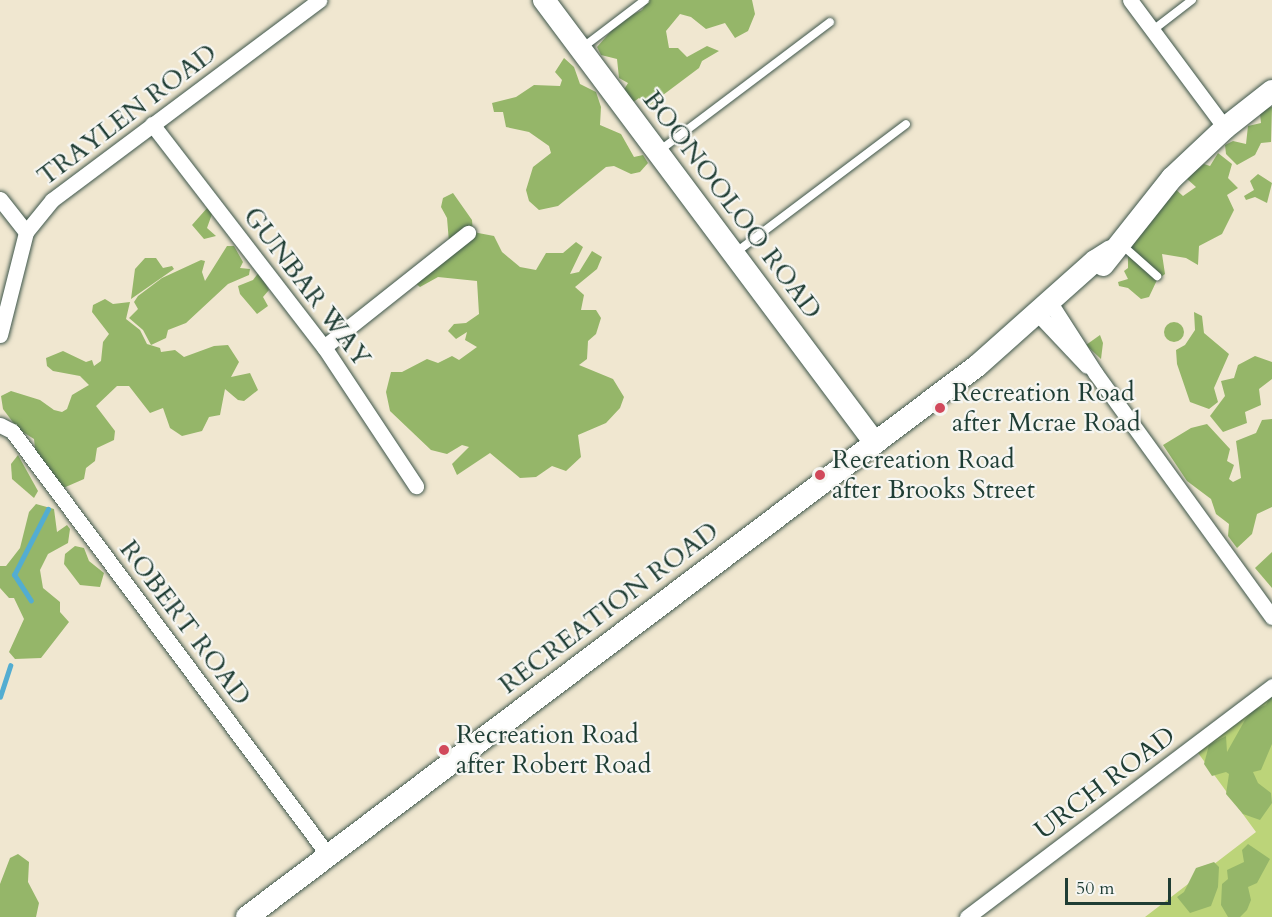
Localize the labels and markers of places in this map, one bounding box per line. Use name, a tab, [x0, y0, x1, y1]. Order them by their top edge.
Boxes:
place label: Recreation Road after Mcrae Road	[952, 377, 1141, 438]
marker: Recreation Road after Mcrae Road	[933, 401, 947, 415]
place label: Recreation Road after Brooks Street	[832, 444, 1035, 506]
marker: Recreation Road after Brooks Street	[813, 468, 827, 482]
place label: Recreation Road after Robert Road	[456, 719, 651, 780]
marker: Recreation Road after Robert Road	[437, 743, 451, 757]

